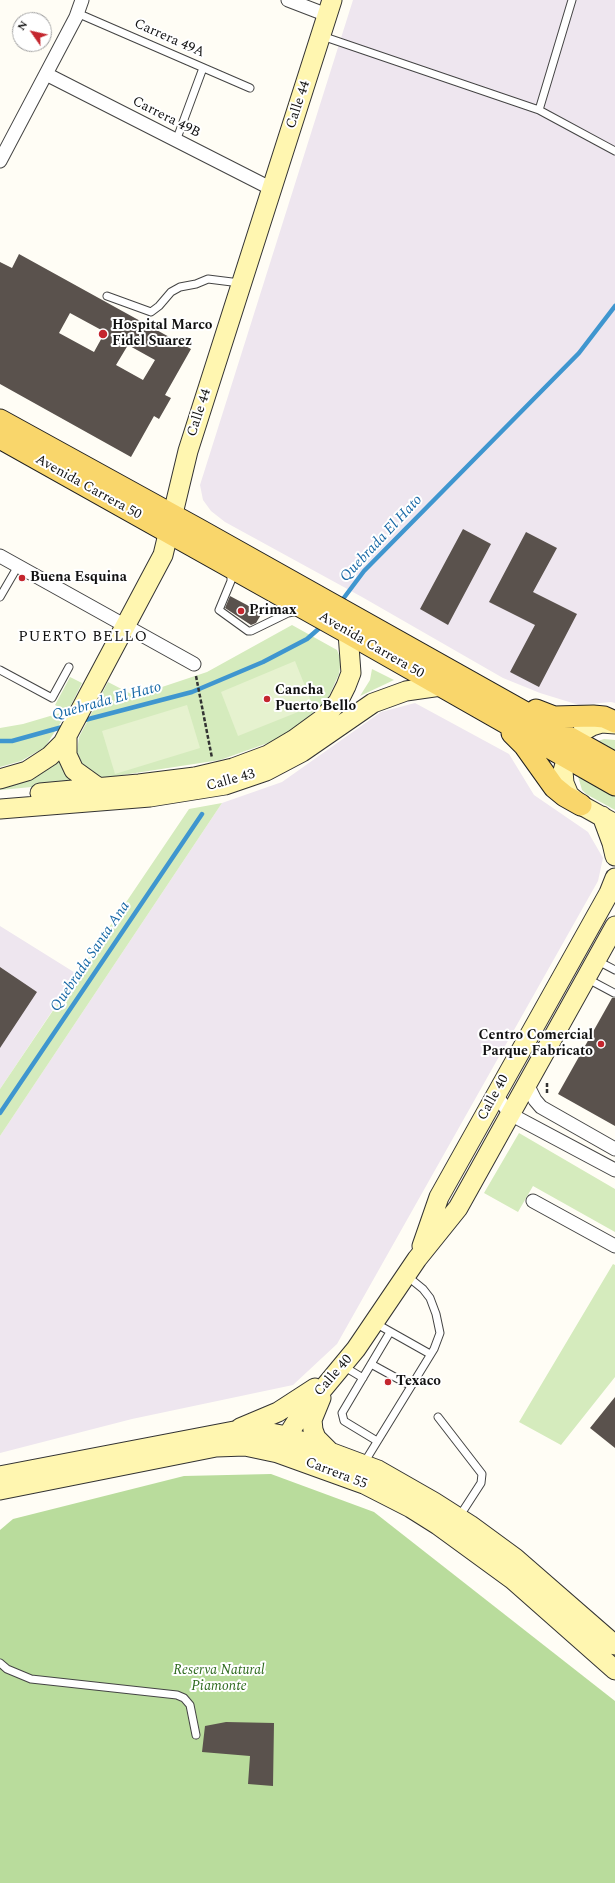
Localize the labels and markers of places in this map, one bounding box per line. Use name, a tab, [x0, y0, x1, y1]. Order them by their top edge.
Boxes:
place label: Hospital Marco Fidel Suarez	[112, 318, 212, 350]
marker: Hospital Marco Fidel Suarez	[97, 328, 109, 340]
place label: Buena Esquina	[30, 570, 127, 586]
marker: Buena Esquina	[17, 573, 27, 583]
place label: Primax	[249, 603, 297, 619]
marker: Primax	[236, 606, 246, 616]
place label: Cancha Puerto Bello	[275, 683, 356, 716]
marker: Cancha Puerto Bello	[262, 694, 272, 704]
place label: Centro Comercial Parque Fabricato	[479, 1028, 593, 1060]
marker: Centro Comercial Parque Fabricato	[596, 1039, 606, 1049]
place label: Texaco	[396, 1374, 441, 1390]
marker: Texaco	[383, 1377, 393, 1387]

